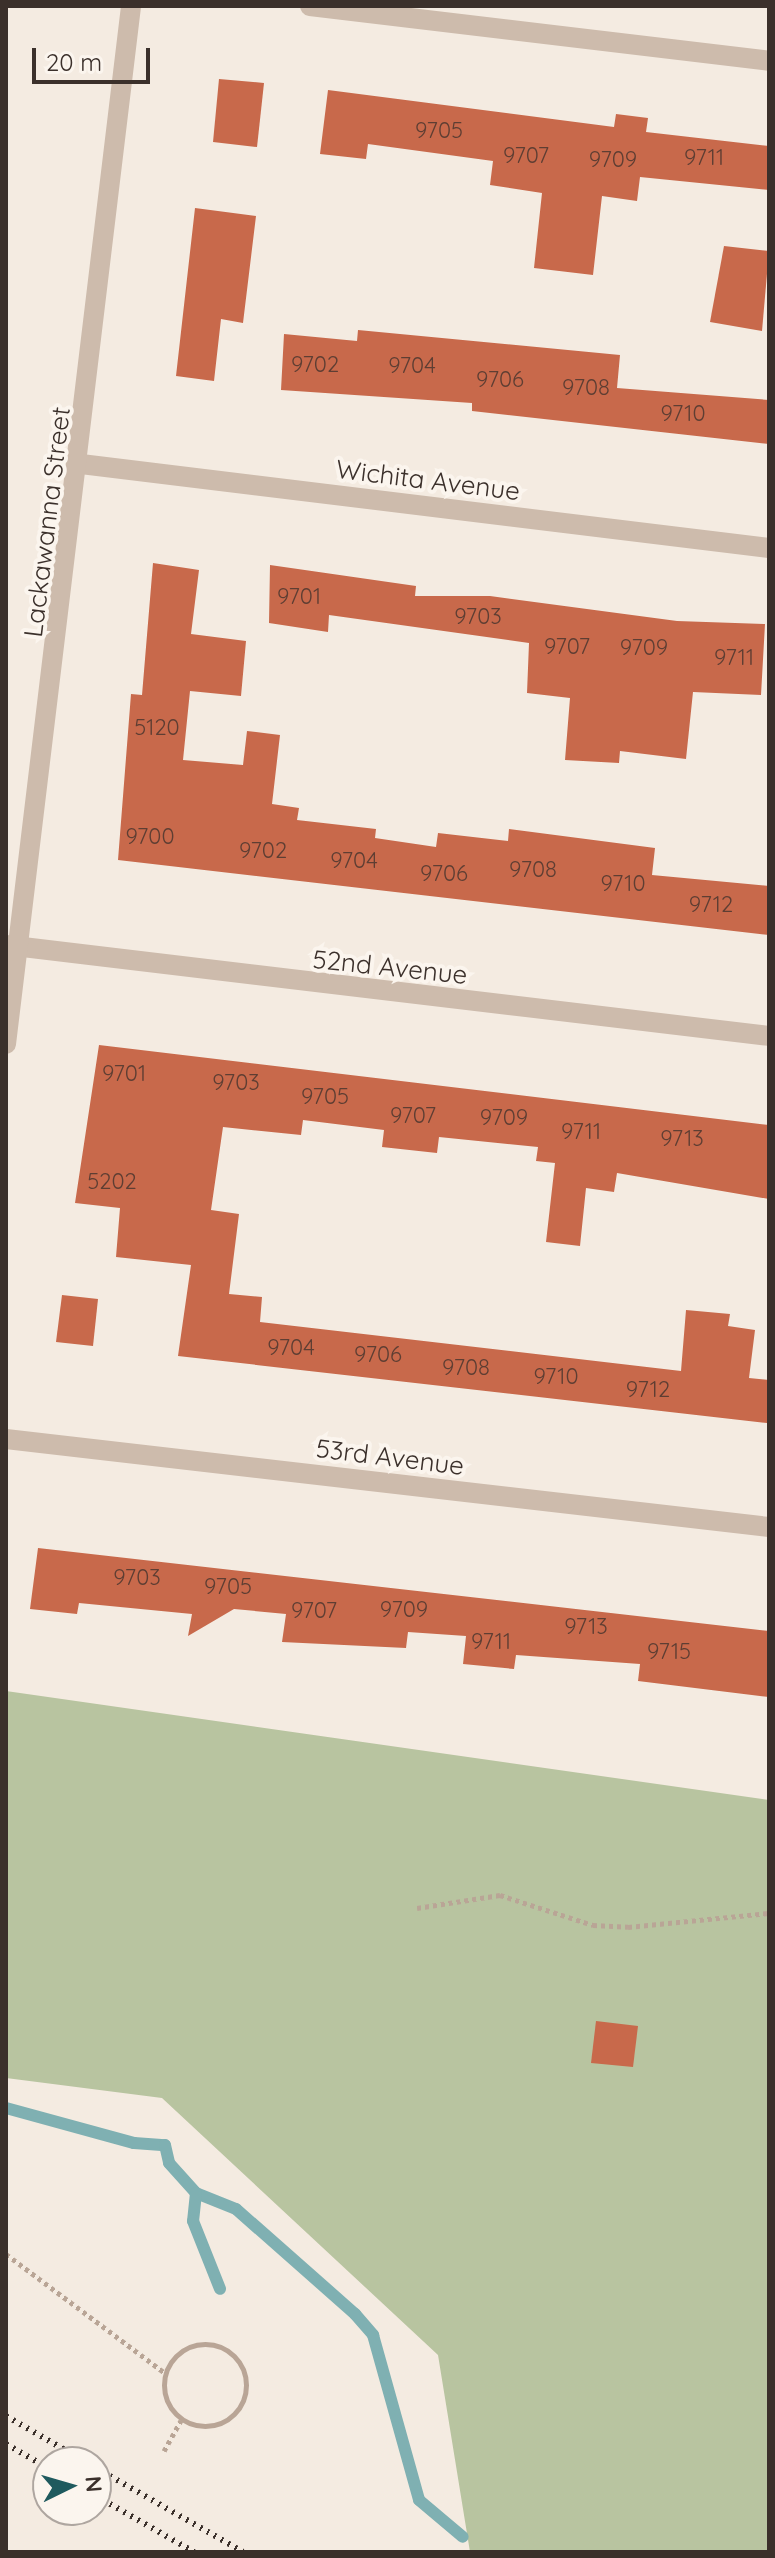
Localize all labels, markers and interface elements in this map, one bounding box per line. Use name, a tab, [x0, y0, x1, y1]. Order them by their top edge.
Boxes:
scale bar	[36, 32, 154, 82]
text: 20 m	[46, 47, 102, 77]
house number: 9705	[415, 118, 463, 144]
house number: 9707	[503, 143, 549, 169]
house number: 9711	[684, 145, 724, 171]
house number: 9709	[589, 147, 637, 173]
house number: 9702	[291, 352, 339, 378]
house number: 9704	[388, 353, 436, 379]
house number: 9706	[476, 367, 524, 393]
house number: 9708	[562, 375, 610, 401]
house number: 9710	[660, 401, 706, 427]
street label: Lackawanna Street	[17, 405, 77, 639]
street label: Wichita Avenue	[334, 453, 522, 507]
house number: 9701	[277, 584, 321, 610]
house number: 9703	[454, 604, 502, 630]
house number: 9707	[544, 634, 590, 660]
house number: 9709	[620, 635, 668, 661]
house number: 9711	[714, 645, 754, 671]
house number: 5120	[134, 715, 180, 741]
house number: 9700	[125, 824, 175, 850]
house number: 9702	[239, 838, 287, 864]
house number: 9704	[330, 848, 378, 874]
house number: 9708	[509, 857, 557, 883]
house number: 9706	[420, 861, 468, 887]
house number: 9710	[600, 871, 646, 897]
house number: 9712	[689, 892, 733, 918]
street label: 52nd Avenue	[311, 943, 469, 991]
house number: 9701	[102, 1061, 146, 1087]
house number: 9703	[212, 1070, 260, 1096]
house number: 9705	[301, 1084, 349, 1110]
house number: 9707	[390, 1103, 436, 1129]
house number: 9709	[480, 1105, 528, 1131]
house number: 9711	[561, 1119, 601, 1145]
house number: 9713	[660, 1126, 704, 1152]
house number: 5202	[87, 1169, 137, 1195]
house number: 9704	[267, 1335, 315, 1361]
house number: 9706	[354, 1342, 402, 1368]
house number: 9708	[442, 1355, 490, 1381]
house number: 9710	[533, 1364, 579, 1390]
house number: 9712	[626, 1377, 670, 1403]
street label: 53rd Avenue	[314, 1432, 466, 1482]
house number: 9703	[113, 1565, 161, 1591]
house number: 9705	[204, 1574, 252, 1600]
house number: 9709	[380, 1597, 428, 1623]
house number: 9707	[291, 1598, 337, 1624]
house number: 9713	[564, 1614, 608, 1640]
house number: 9711	[471, 1629, 511, 1655]
house number: 9715	[647, 1639, 691, 1665]
north arrow	[32, 2446, 112, 2526]
text: N	[79, 2475, 109, 2493]

